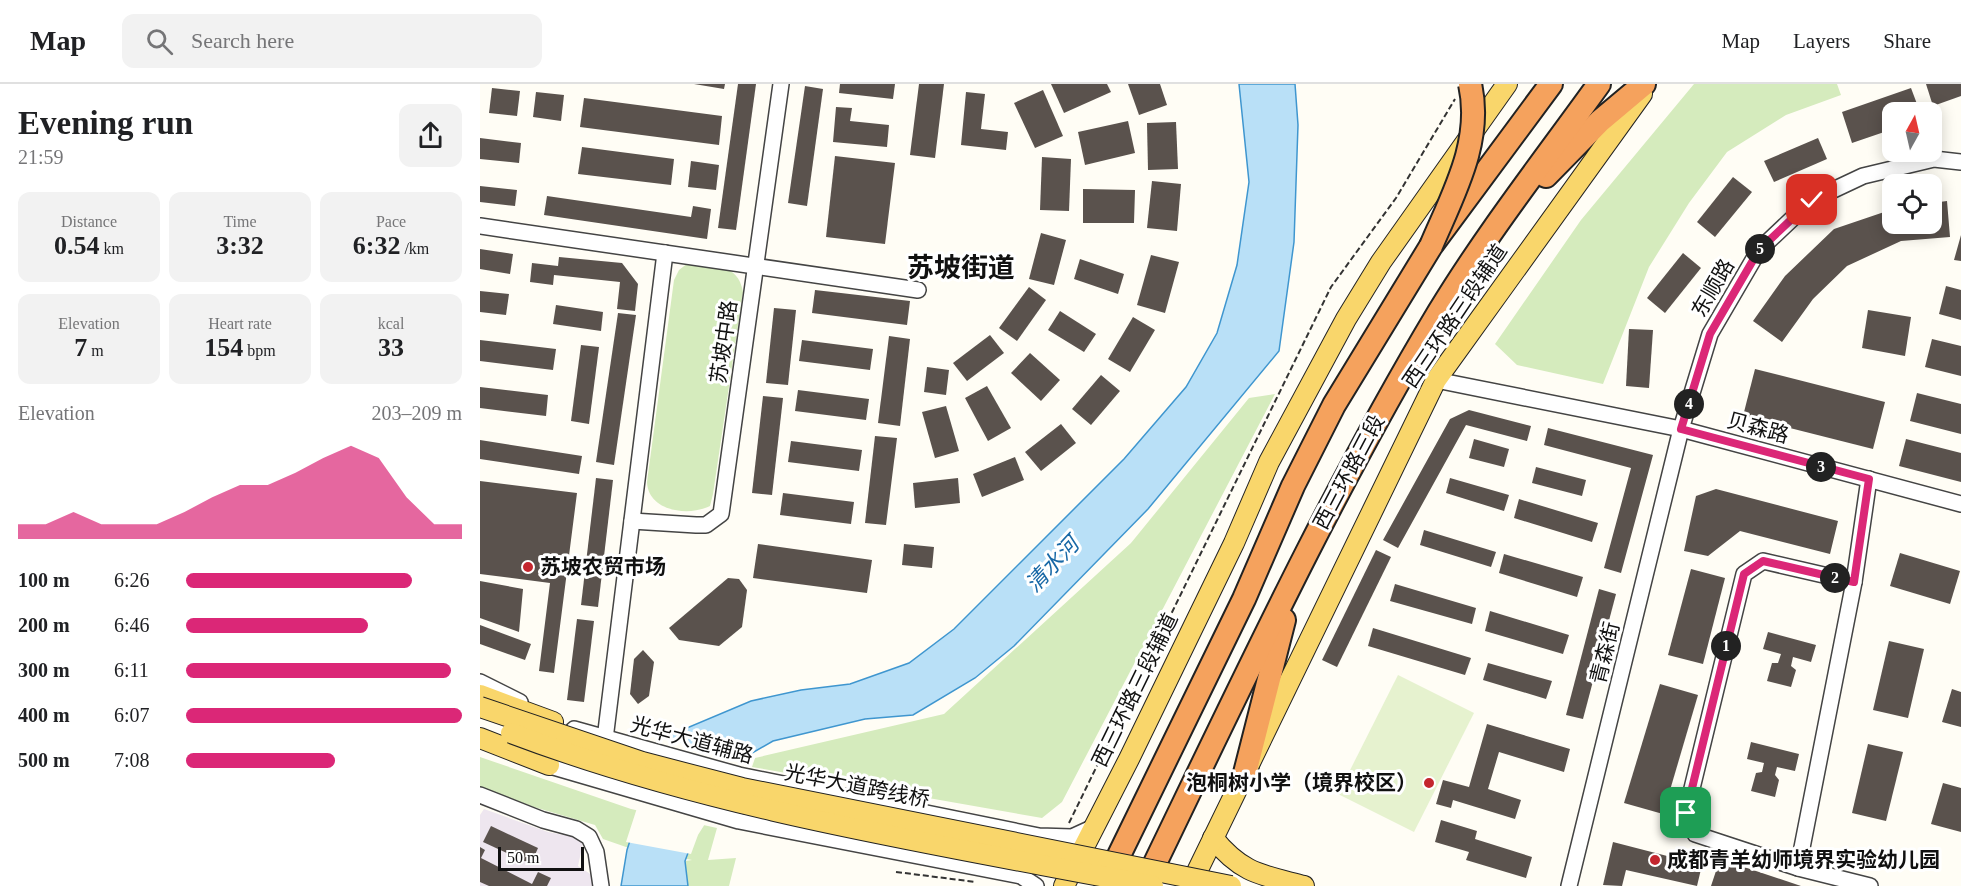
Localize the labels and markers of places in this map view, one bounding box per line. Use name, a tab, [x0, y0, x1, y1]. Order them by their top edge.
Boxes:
pin	[1786, 174, 1837, 225]
pin: 5	[1745, 234, 1775, 264]
pin: 4	[1674, 389, 1704, 419]
pin: 3	[1806, 452, 1836, 482]
place label: 苏坡农贸市场	[540, 555, 666, 579]
marker: 苏坡农贸市场	[521, 560, 535, 574]
pin: 2	[1820, 563, 1850, 593]
pin: 1	[1711, 631, 1741, 661]
place label: 泡桐树小学（境界校区）	[1186, 771, 1417, 795]
marker: 泡桐树小学（境界校区）	[1422, 776, 1436, 790]
pin	[1660, 787, 1711, 838]
place label: 成都青羊幼师境界实验幼儿园	[1667, 848, 1940, 872]
marker: 成都青羊幼师境界实验幼儿园	[1648, 853, 1662, 867]

